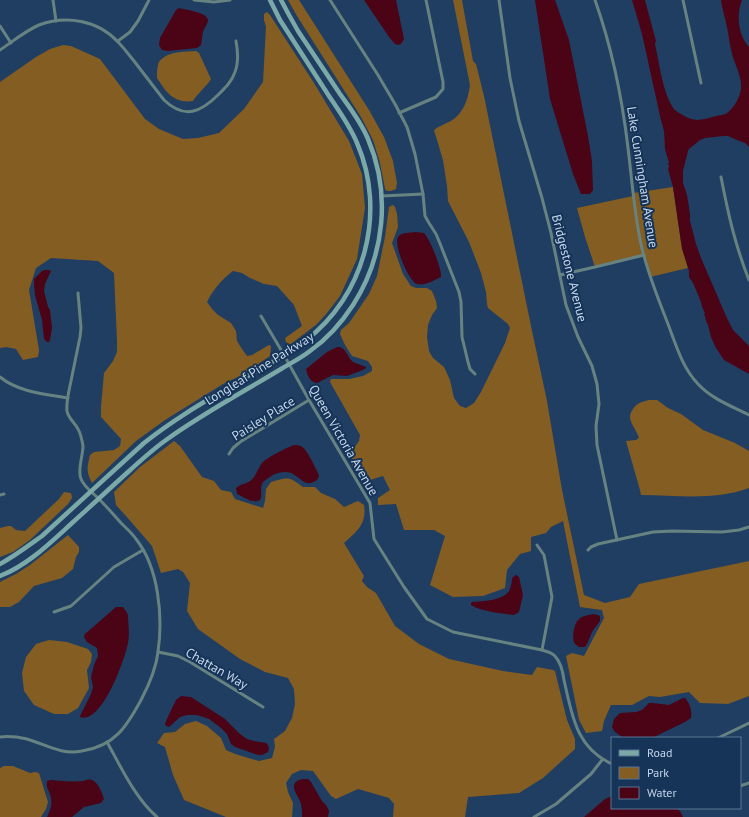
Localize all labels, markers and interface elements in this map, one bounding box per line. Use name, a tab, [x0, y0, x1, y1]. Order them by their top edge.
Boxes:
street label: Lake Cunningham Avenue	[623, 105, 662, 249]
street label: Bridgestone Avenue	[548, 213, 591, 324]
street label: Longleaf Pine Parkway	[202, 328, 317, 409]
street label: Queen Victoria Avenue	[305, 382, 382, 499]
street label: Paisley Place	[229, 392, 298, 444]
street label: Chattan Way	[182, 644, 251, 693]
legend	[611, 737, 741, 809]
text: Road	[647, 745, 672, 760]
text: Park	[647, 765, 669, 780]
text: Water	[647, 785, 677, 800]

